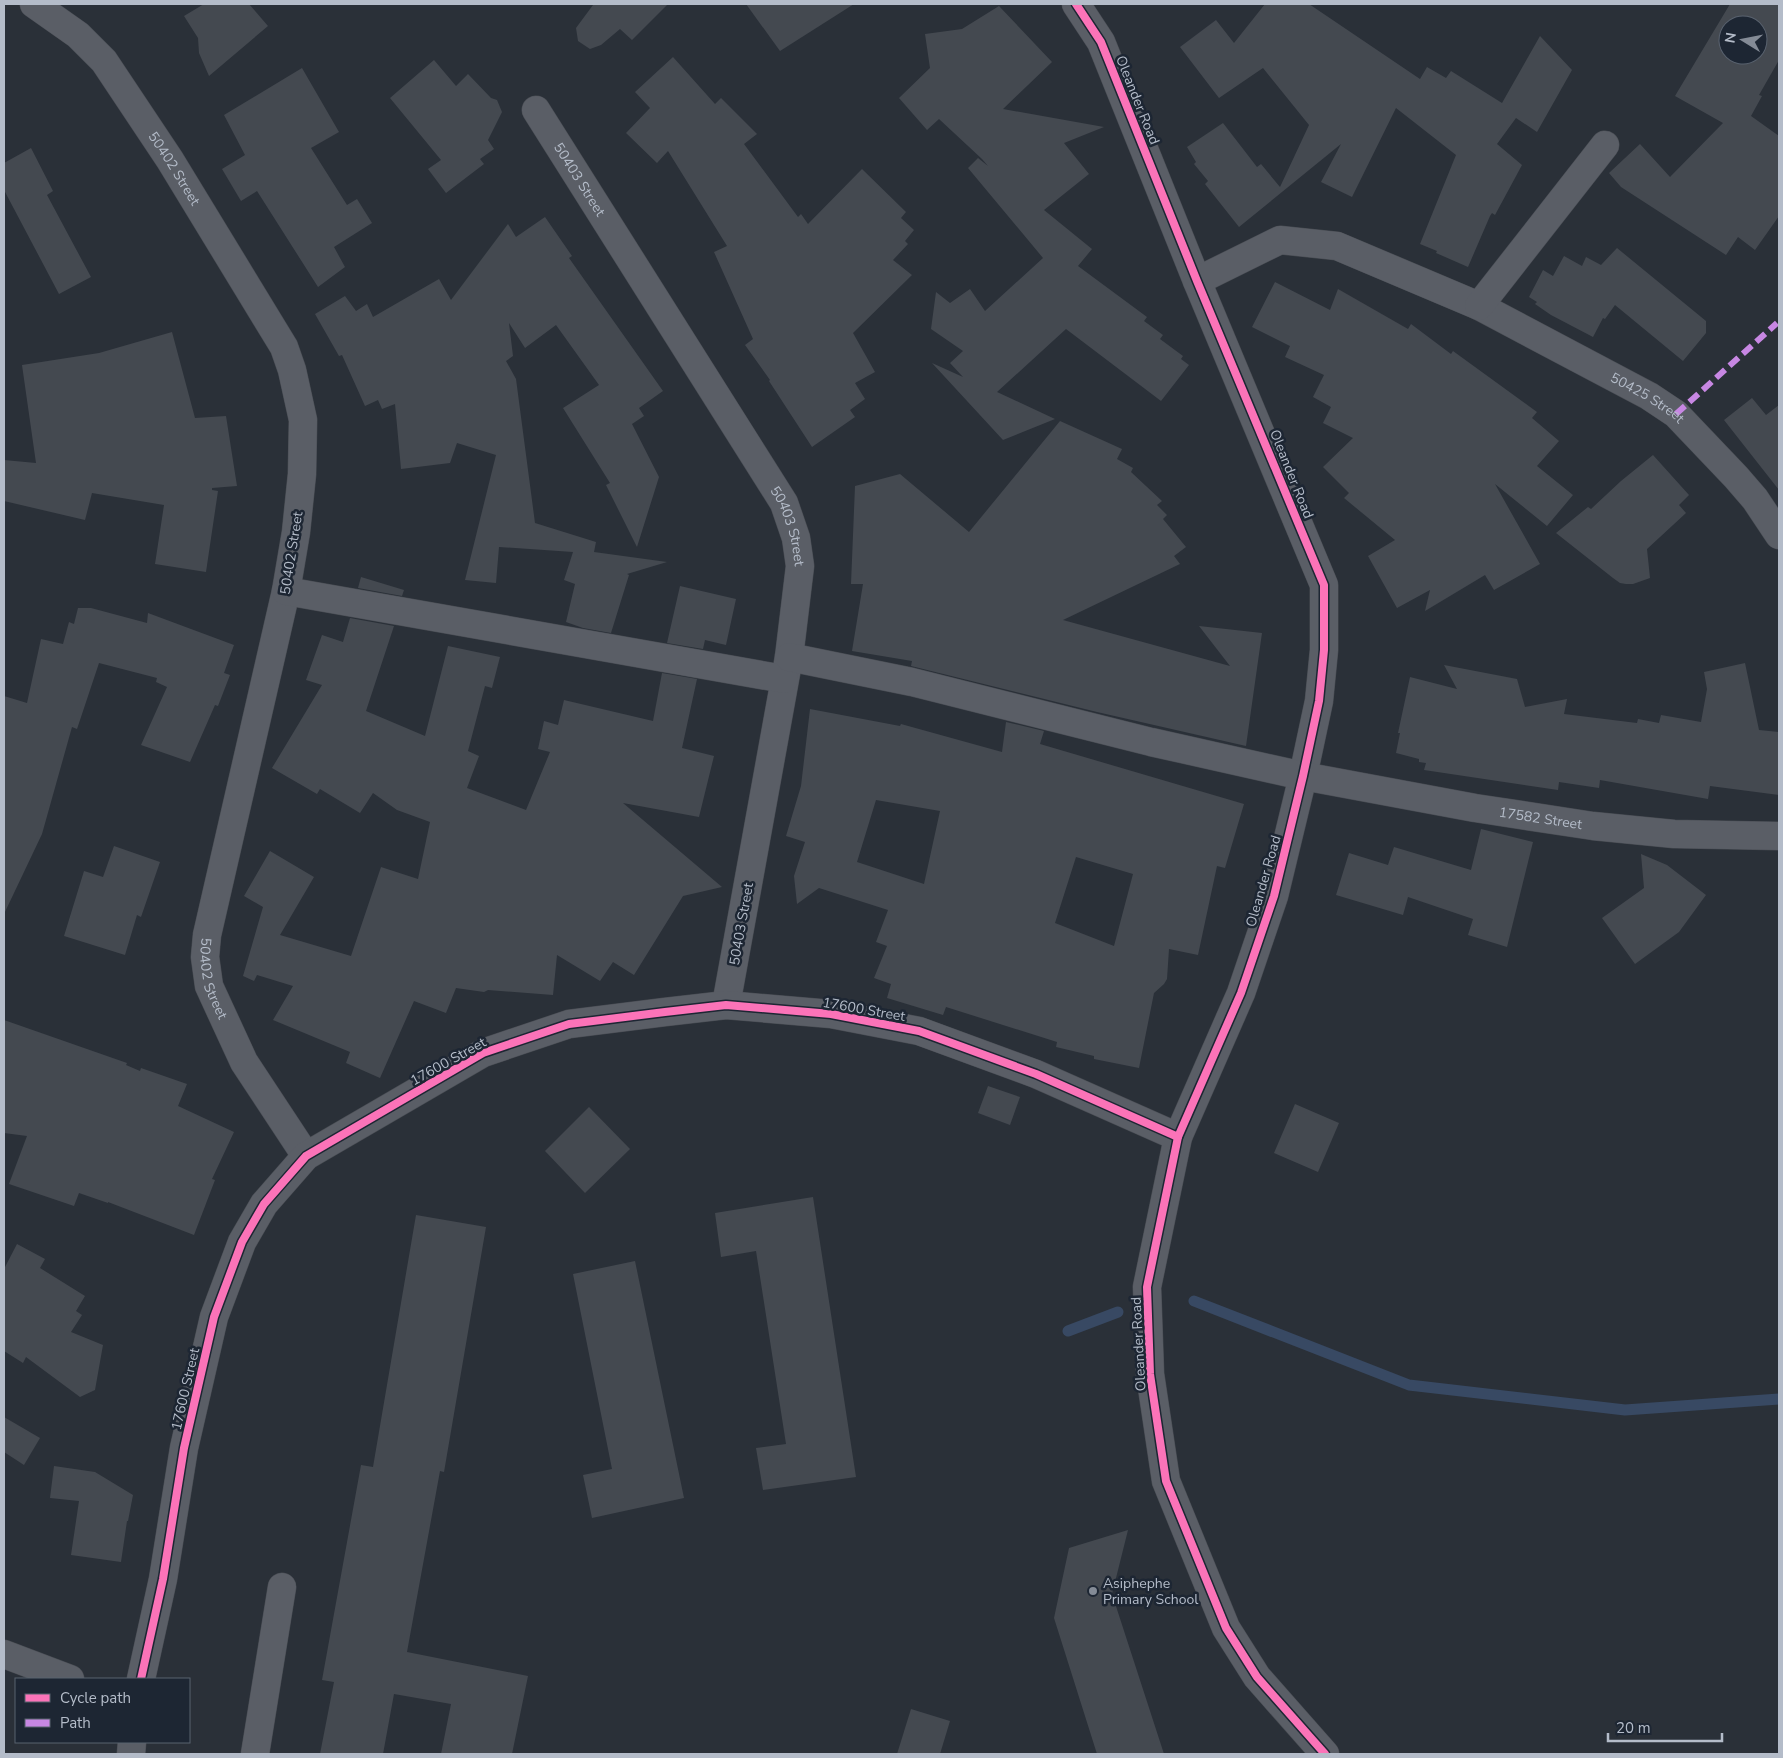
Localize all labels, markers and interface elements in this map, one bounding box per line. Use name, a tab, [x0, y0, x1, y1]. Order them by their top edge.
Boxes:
north arrow	[1718, 15, 1768, 65]
text: N	[1720, 31, 1741, 45]
street label: Oleander Road	[1111, 53, 1164, 148]
street label: 50402 Street	[144, 128, 204, 209]
street label: 50403 Street	[549, 139, 610, 220]
street label: 50425 Street	[1607, 368, 1689, 428]
street label: Oleander Road	[1265, 427, 1318, 522]
street label: 50403 Street	[766, 482, 809, 567]
street label: 50402 Street	[276, 510, 307, 596]
street label: 17582 Street	[1498, 803, 1584, 834]
street label: Oleander Road	[1241, 833, 1286, 929]
street label: 50403 Street	[725, 881, 758, 967]
street label: 50402 Street	[195, 937, 232, 1022]
street label: 17600 Street	[821, 993, 907, 1026]
street label: 17600 Street	[407, 1033, 490, 1090]
street label: Oleander Road	[1127, 1296, 1150, 1392]
street label: 17600 Street	[167, 1346, 204, 1432]
place label: Asiphephe Primary School	[1103, 1574, 1199, 1609]
marker: Asiphephe Primary School	[1087, 1585, 1099, 1597]
legend	[15, 1678, 190, 1743]
text: Cycle path	[60, 1688, 131, 1708]
scale bar	[1608, 1710, 1722, 1742]
text: Path	[60, 1713, 91, 1733]
text: 20 m	[1616, 1718, 1651, 1738]

